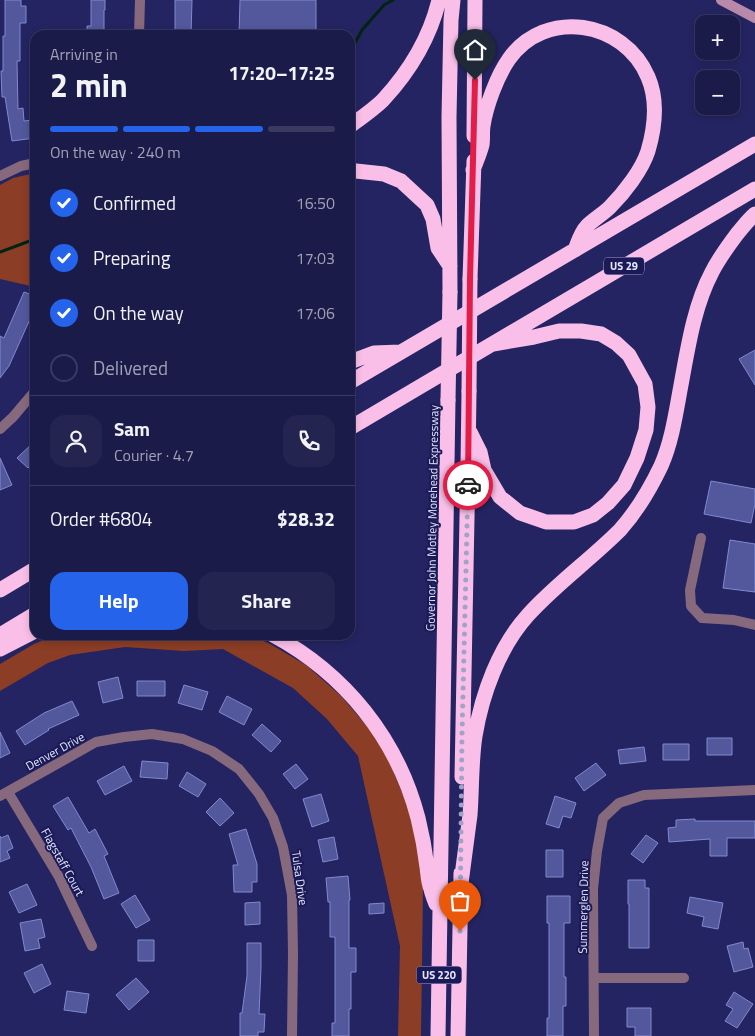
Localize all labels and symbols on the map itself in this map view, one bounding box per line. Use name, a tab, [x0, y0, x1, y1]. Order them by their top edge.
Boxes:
pin	[454, 29, 496, 80]
road number: US 29	[604, 258, 644, 274]
street label: Governor John Motley Morehead Expressway	[421, 404, 443, 631]
courier	[443, 460, 493, 510]
street label: Denver Drive	[22, 727, 88, 775]
street label: Flagstaff Court	[36, 825, 90, 900]
street label: Tulsa Drive	[287, 849, 313, 907]
street label: Summerglen Drive	[573, 860, 593, 954]
pin	[439, 880, 481, 931]
road number: US 220	[416, 966, 462, 984]

